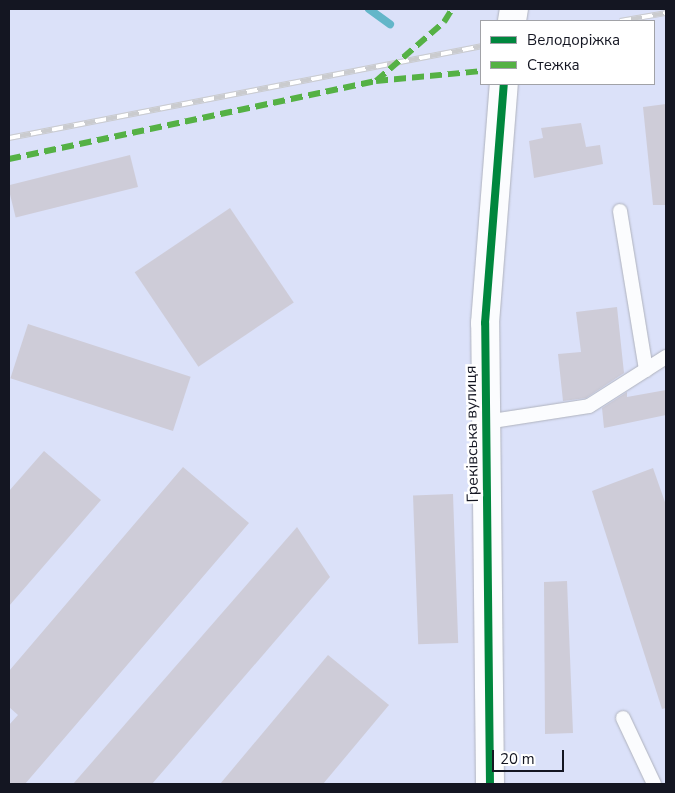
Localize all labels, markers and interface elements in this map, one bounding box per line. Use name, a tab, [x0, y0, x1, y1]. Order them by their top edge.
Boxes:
legend	[480, 20, 655, 85]
text: Велодоріжка	[527, 30, 620, 50]
text: Стежка	[527, 55, 580, 75]
street label: Греківська вулиця	[461, 365, 483, 503]
scale bar	[495, 740, 568, 772]
text: 20 m	[500, 749, 535, 769]

